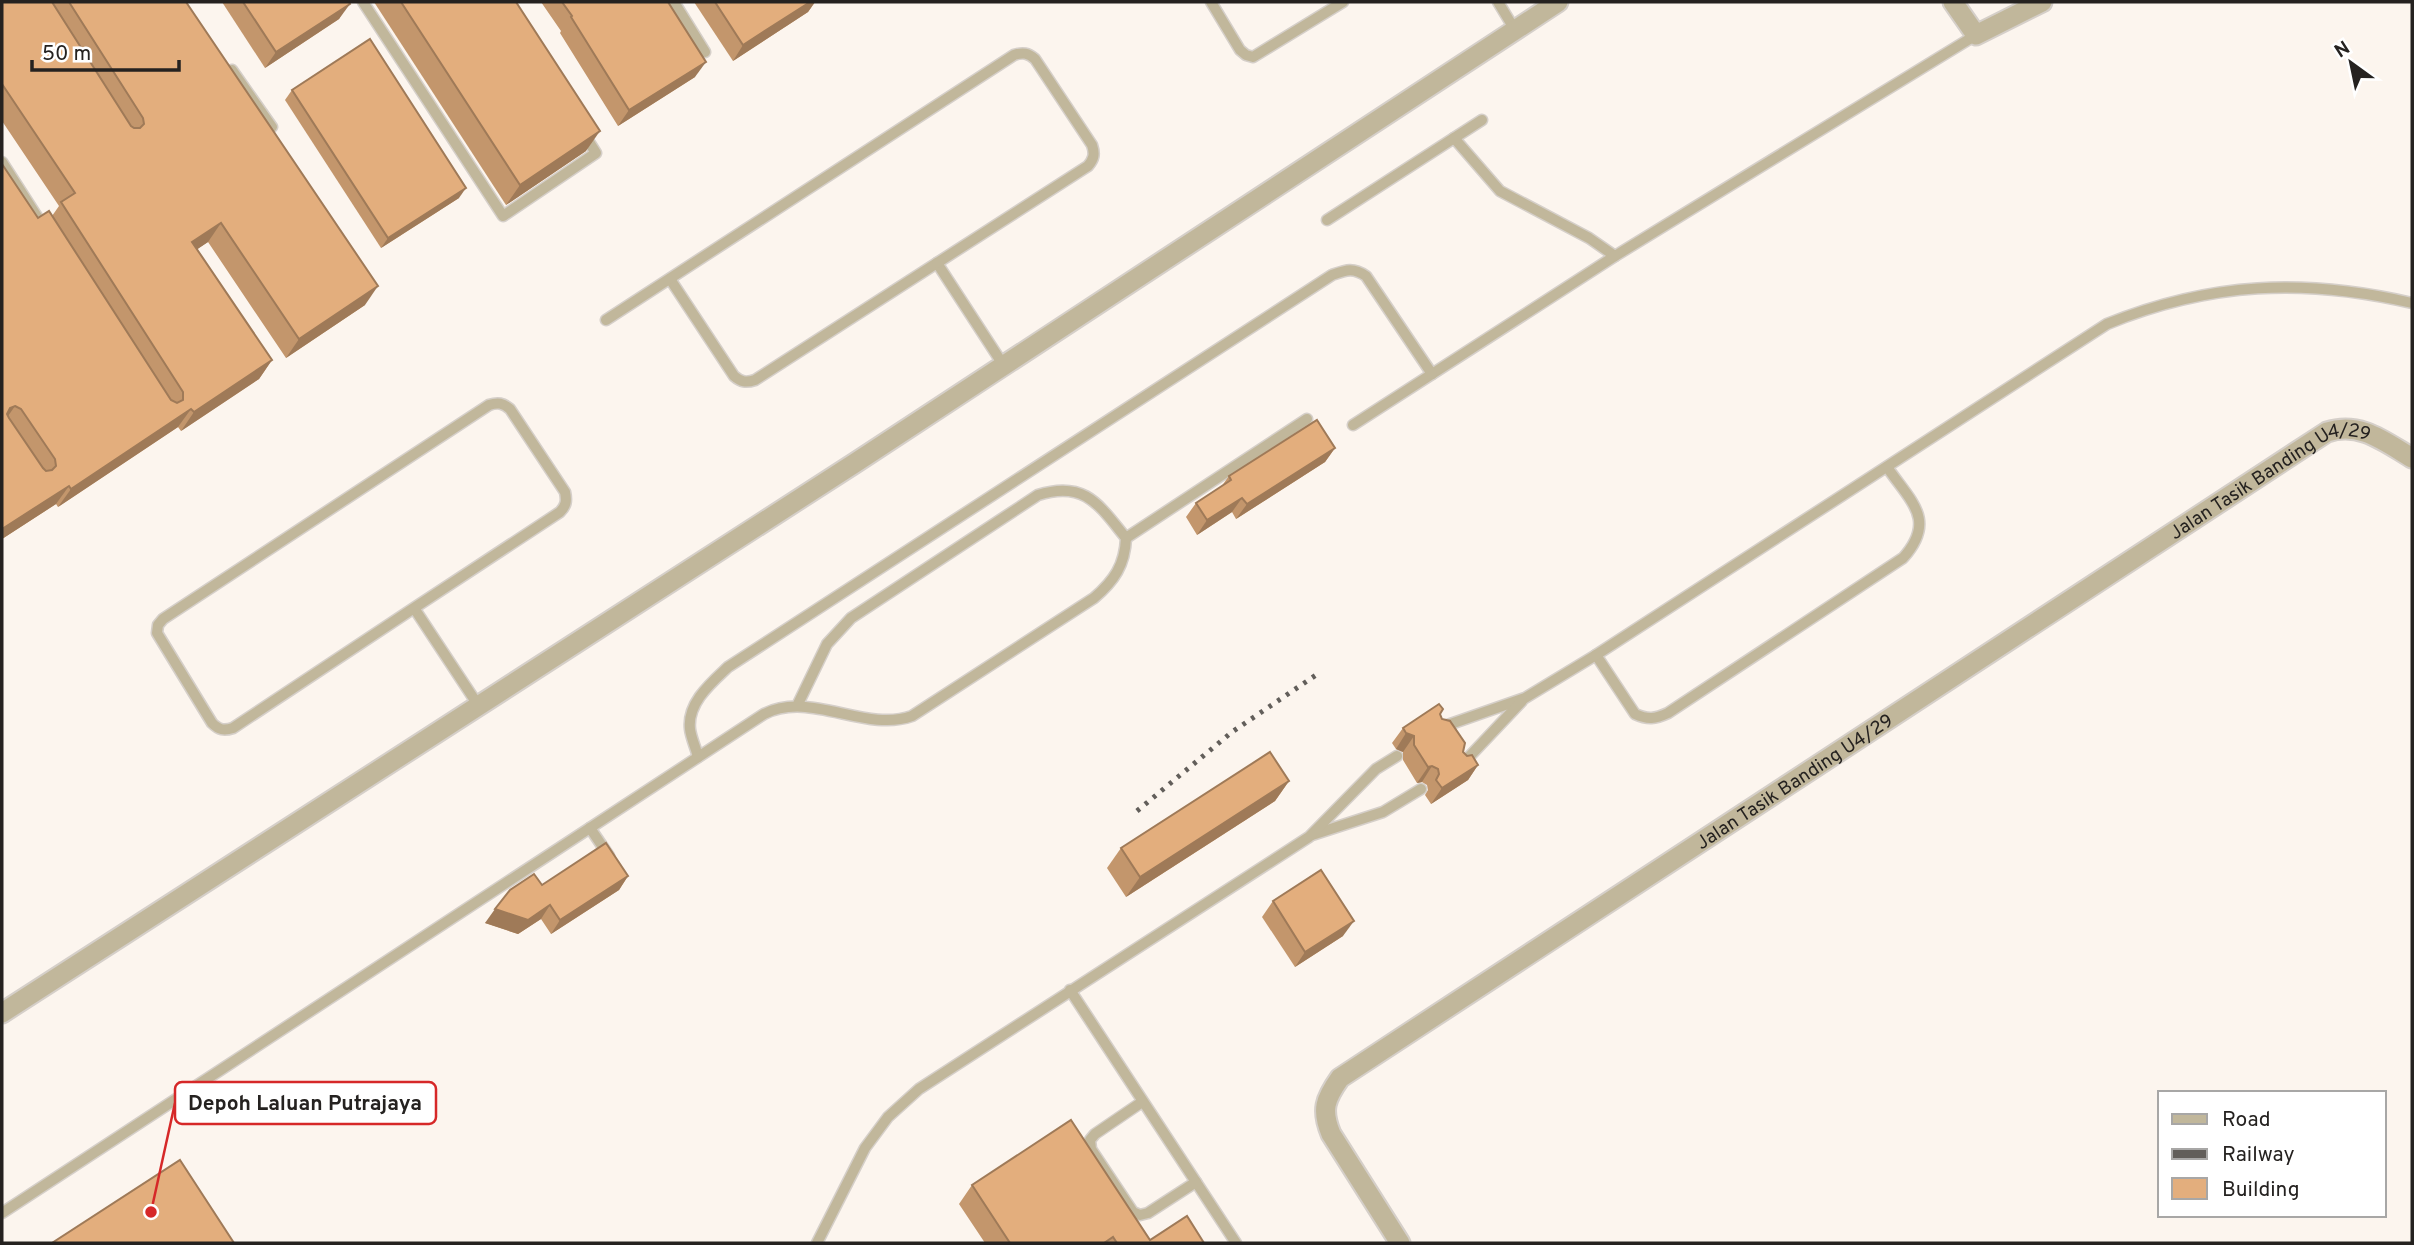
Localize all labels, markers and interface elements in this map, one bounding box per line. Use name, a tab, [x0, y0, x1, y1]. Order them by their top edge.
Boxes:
scale bar	[32, 28, 178, 72]
north arrow	[2316, 28, 2386, 98]
text: N	[2331, 37, 2355, 64]
text: 50 m	[42, 41, 91, 68]
street label: Jalan Tasik Banding U4/29	[2165, 419, 2374, 546]
street label: Jalan Tasik Banding U4/29	[1692, 709, 1898, 856]
callout: Depoh Laluan Putrajaya	[175, 1082, 436, 1124]
text: Depoh Laluan Putrajaya	[188, 1091, 422, 1118]
legend	[2158, 1091, 2386, 1217]
text: Road	[2222, 1107, 2271, 1134]
text: Railway	[2222, 1142, 2295, 1169]
text: Building	[2222, 1177, 2300, 1204]

